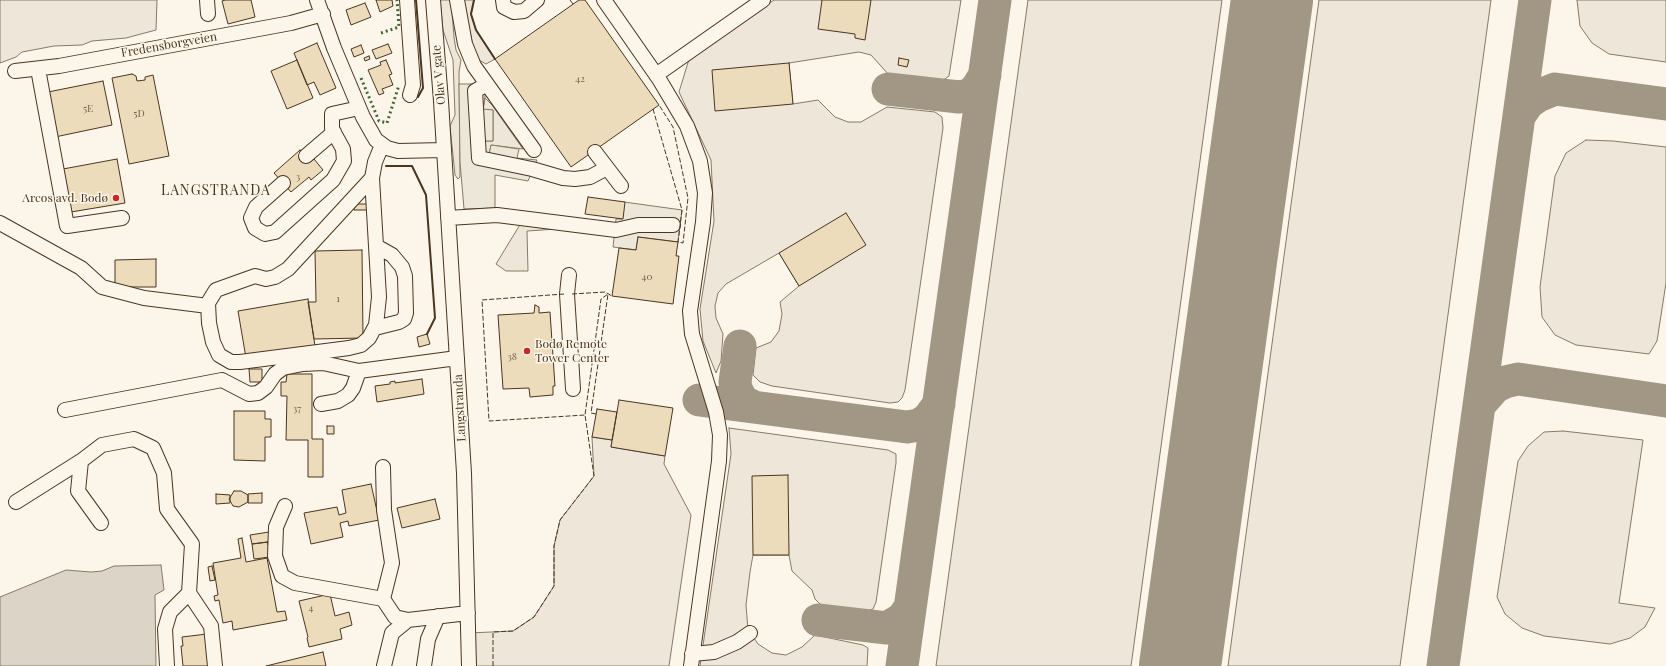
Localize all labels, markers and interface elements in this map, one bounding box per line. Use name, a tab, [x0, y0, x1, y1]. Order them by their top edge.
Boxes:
street label: Fredensborgveien	[120, 29, 218, 61]
street label: Olav V gate	[429, 44, 449, 106]
house number: 42	[575, 73, 585, 85]
house number: 5E	[83, 103, 93, 115]
house number: 5D	[133, 108, 145, 120]
house number: 3	[296, 171, 300, 183]
district label: LANGSTRANDA	[161, 183, 271, 199]
place label: Arcos avd. Bodø	[22, 191, 108, 205]
marker: Arcos avd. Bodø	[111, 193, 121, 203]
house number: 40	[642, 271, 652, 283]
house number: 1	[336, 293, 340, 305]
place label: Bodø Remote Tower Center	[535, 337, 609, 365]
marker: Bodø Remote Tower Center	[522, 346, 532, 356]
house number: 38	[507, 351, 517, 363]
street label: Langstranda	[451, 374, 469, 442]
house number: 37	[293, 403, 301, 415]
house number: 4	[309, 602, 313, 614]

